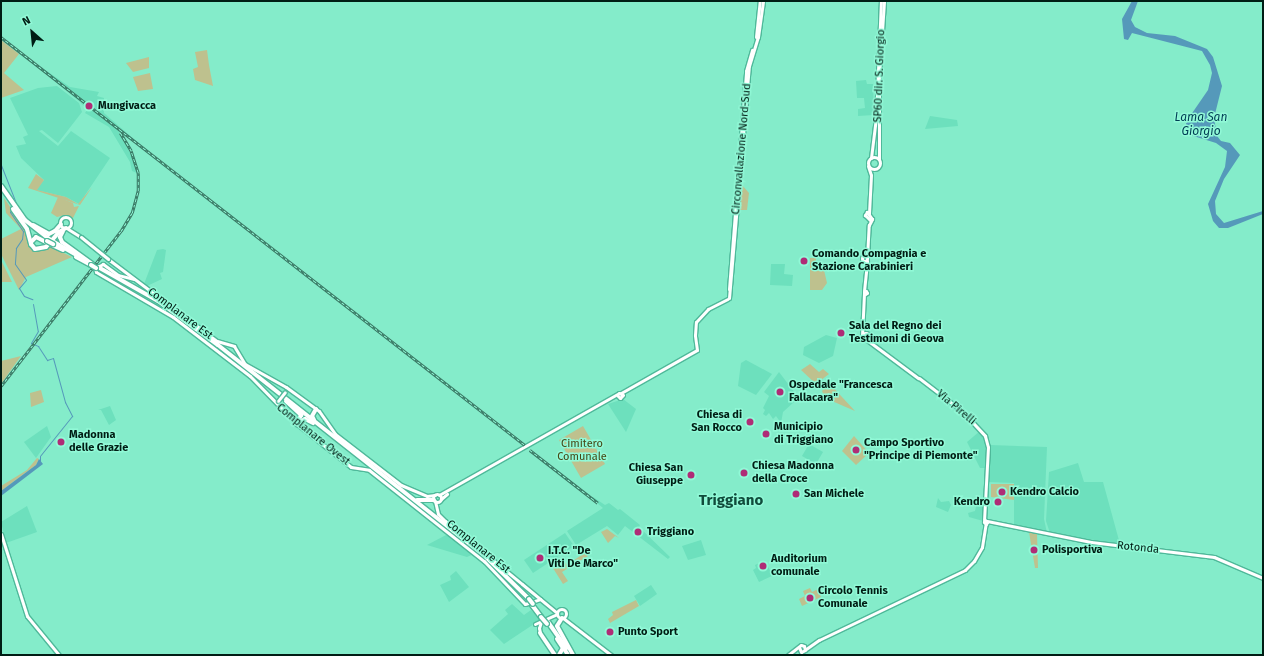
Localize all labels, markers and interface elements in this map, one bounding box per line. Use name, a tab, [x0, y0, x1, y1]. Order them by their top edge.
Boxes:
north arrow	[12, 12, 52, 52]
text: N	[20, 13, 33, 28]
street label: SP60 dir. S. Giorgio	[872, 29, 888, 123]
street label: Circonvallazione Nord-Sud	[730, 83, 754, 215]
place label: Mungivacca	[98, 99, 156, 113]
marker: Mungivacca	[83, 100, 95, 112]
water label: Lama San Giorgio	[1175, 111, 1227, 139]
place label: Comando Compagnia e Stazione Carabinieri	[812, 248, 926, 274]
marker: Comando Compagnia e Stazione Carabinieri	[799, 256, 809, 266]
street label: Complanare Est	[145, 285, 215, 343]
place label: Sala del Regno dei Testimoni di Geova	[849, 320, 944, 346]
marker: Sala del Regno dei Testimoni di Geova	[836, 328, 846, 338]
place label: Ospedale "Francesca Fallacara"	[789, 379, 893, 405]
marker: Ospedale "Francesca Fallacara"	[774, 386, 786, 398]
street label: Via Pirelli	[934, 388, 978, 428]
street label: Complanare Ovest	[274, 401, 352, 469]
place label: Chiesa di San Rocco	[691, 409, 742, 435]
marker: Chiesa di San Rocco	[745, 417, 755, 427]
place label: Municipio di Triggiano	[774, 421, 833, 447]
place label: Madonna delle Grazie	[69, 429, 128, 455]
marker: Municipio di Triggiano	[761, 429, 771, 439]
marker: Madonna delle Grazie	[56, 437, 66, 447]
place label: Campo Sportivo "Principe di Piemonte"	[864, 437, 978, 463]
park label: Cimitero Comunale	[557, 438, 607, 464]
marker: Campo Sportivo "Principe di Piemonte"	[851, 445, 861, 455]
place label: Chiesa Madonna della Croce	[752, 460, 834, 486]
place label: Chiesa San Giuseppe	[629, 462, 683, 488]
marker: Chiesa Madonna della Croce	[739, 468, 749, 478]
marker: Chiesa San Giuseppe	[686, 470, 696, 480]
place label: Kendro Calcio	[1010, 485, 1079, 499]
place label: San Michele	[804, 487, 864, 501]
marker: Kendro Calcio	[997, 487, 1007, 497]
marker: San Michele	[791, 489, 801, 499]
district label: Triggiano	[699, 492, 763, 510]
place label: Kendro	[954, 495, 990, 509]
marker: Kendro	[993, 497, 1003, 507]
street label: Complanare Est	[444, 517, 512, 577]
place label: Triggiano	[647, 525, 694, 539]
marker: Triggiano	[632, 526, 644, 538]
street label: Rotonda	[1116, 539, 1160, 557]
place label: Polisportiva	[1042, 543, 1103, 557]
place label: I.T.C. "De Viti De Marco"	[548, 545, 618, 571]
marker: Polisportiva	[1029, 545, 1039, 555]
marker: I.T.C. "De Viti De Marco"	[535, 553, 545, 563]
place label: Auditorium comunale	[771, 553, 827, 579]
marker: Auditorium comunale	[758, 561, 768, 571]
place label: Circolo Tennis Comunale	[818, 585, 888, 611]
marker: Circolo Tennis Comunale	[805, 593, 815, 603]
place label: Punto Sport	[618, 625, 678, 639]
marker: Punto Sport	[605, 627, 615, 637]

